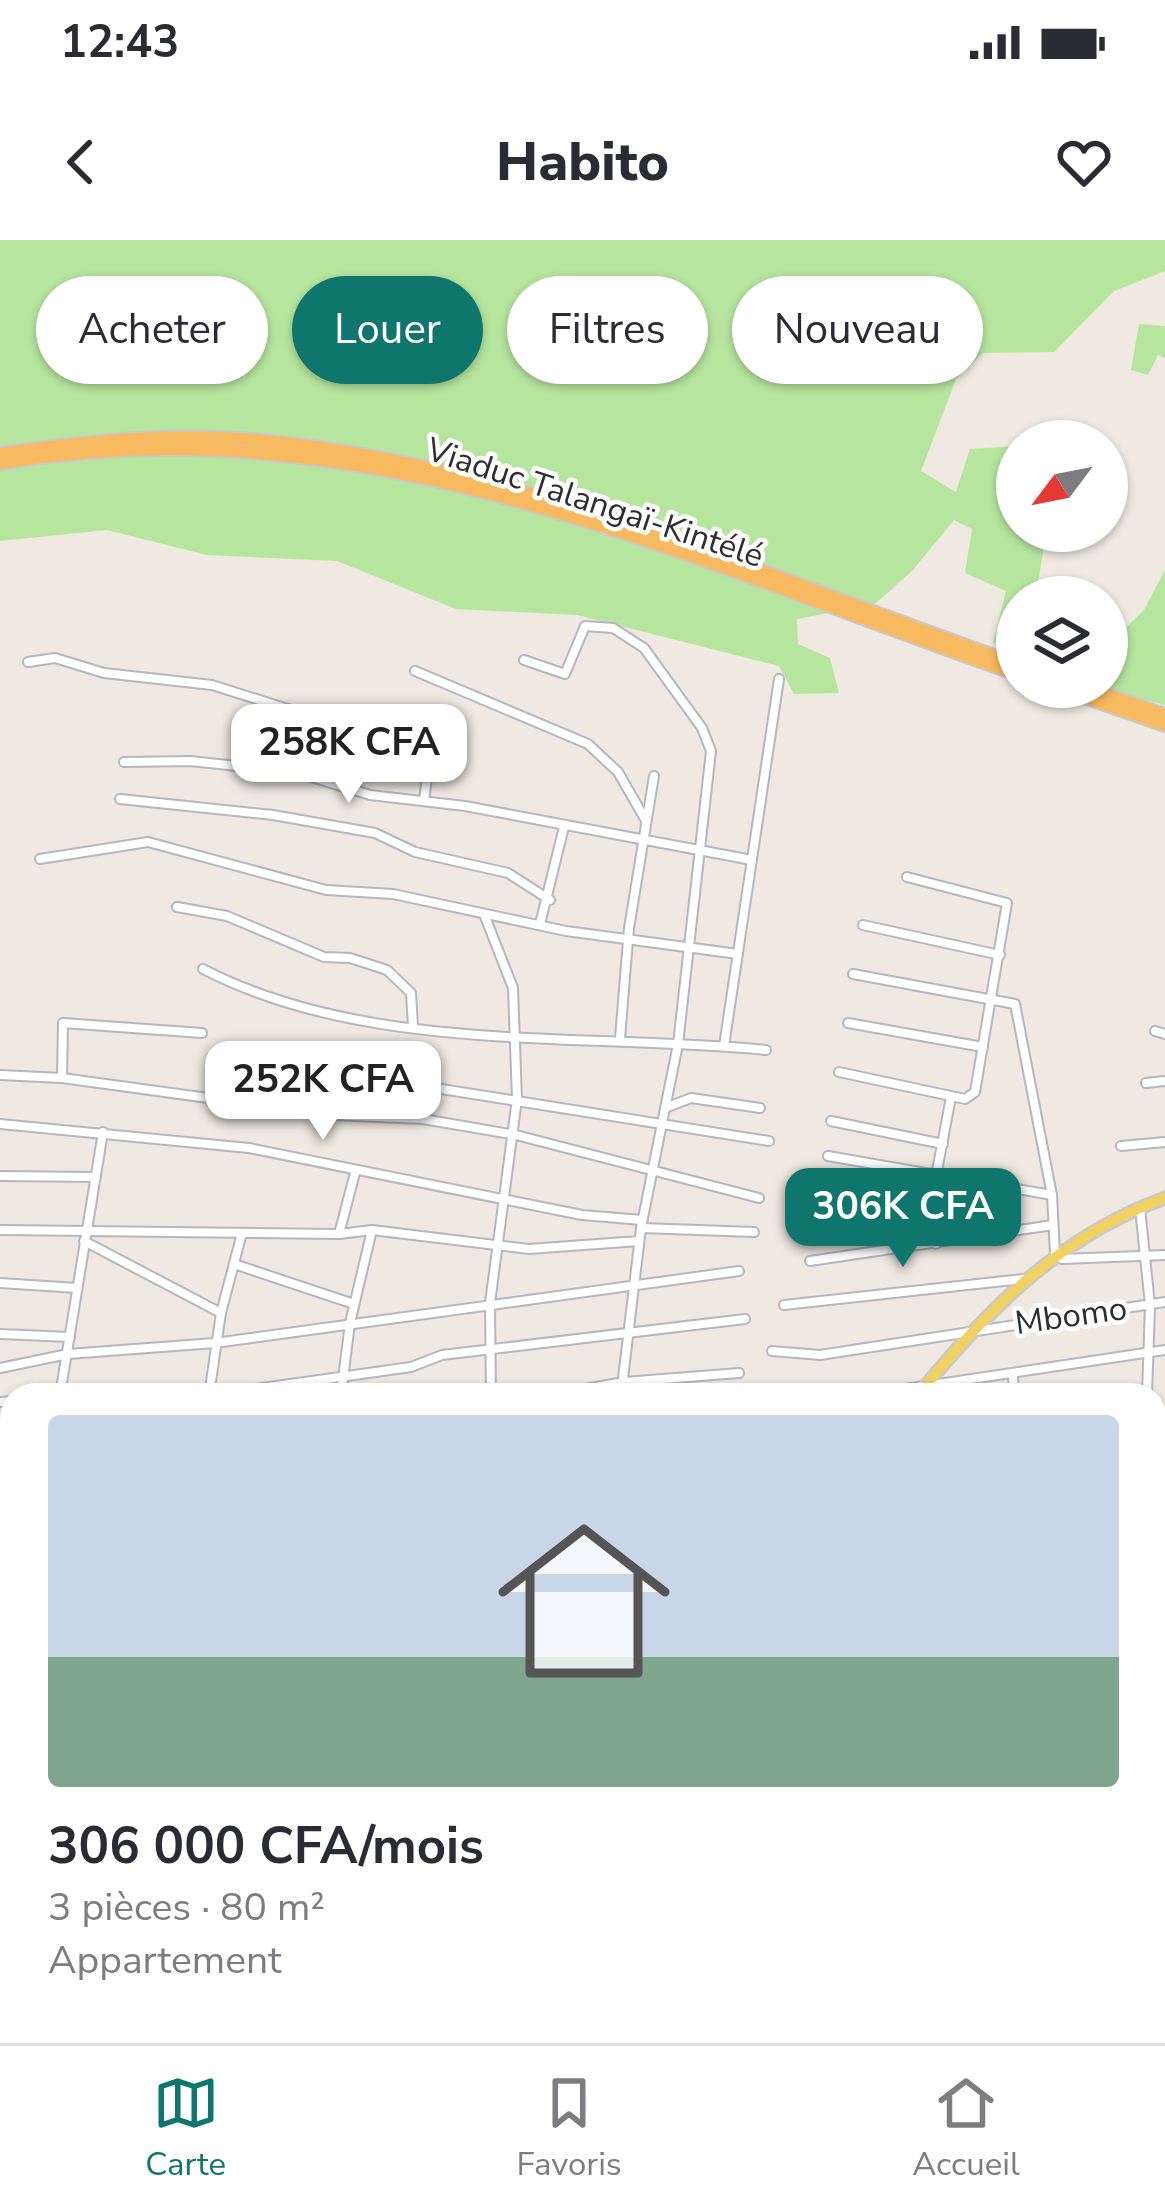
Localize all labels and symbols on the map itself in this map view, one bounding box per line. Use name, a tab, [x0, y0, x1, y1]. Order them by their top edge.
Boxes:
north arrow	[996, 420, 1128, 552]
street label: Viaduc Talangaï-Kintélé	[420, 427, 769, 579]
pin: 258K CFA	[225, 704, 473, 806]
pin: 252K CFA	[199, 1041, 447, 1143]
pin: 306K CFA	[779, 1168, 1027, 1270]
street label: Mbomo	[1012, 1286, 1130, 1346]

